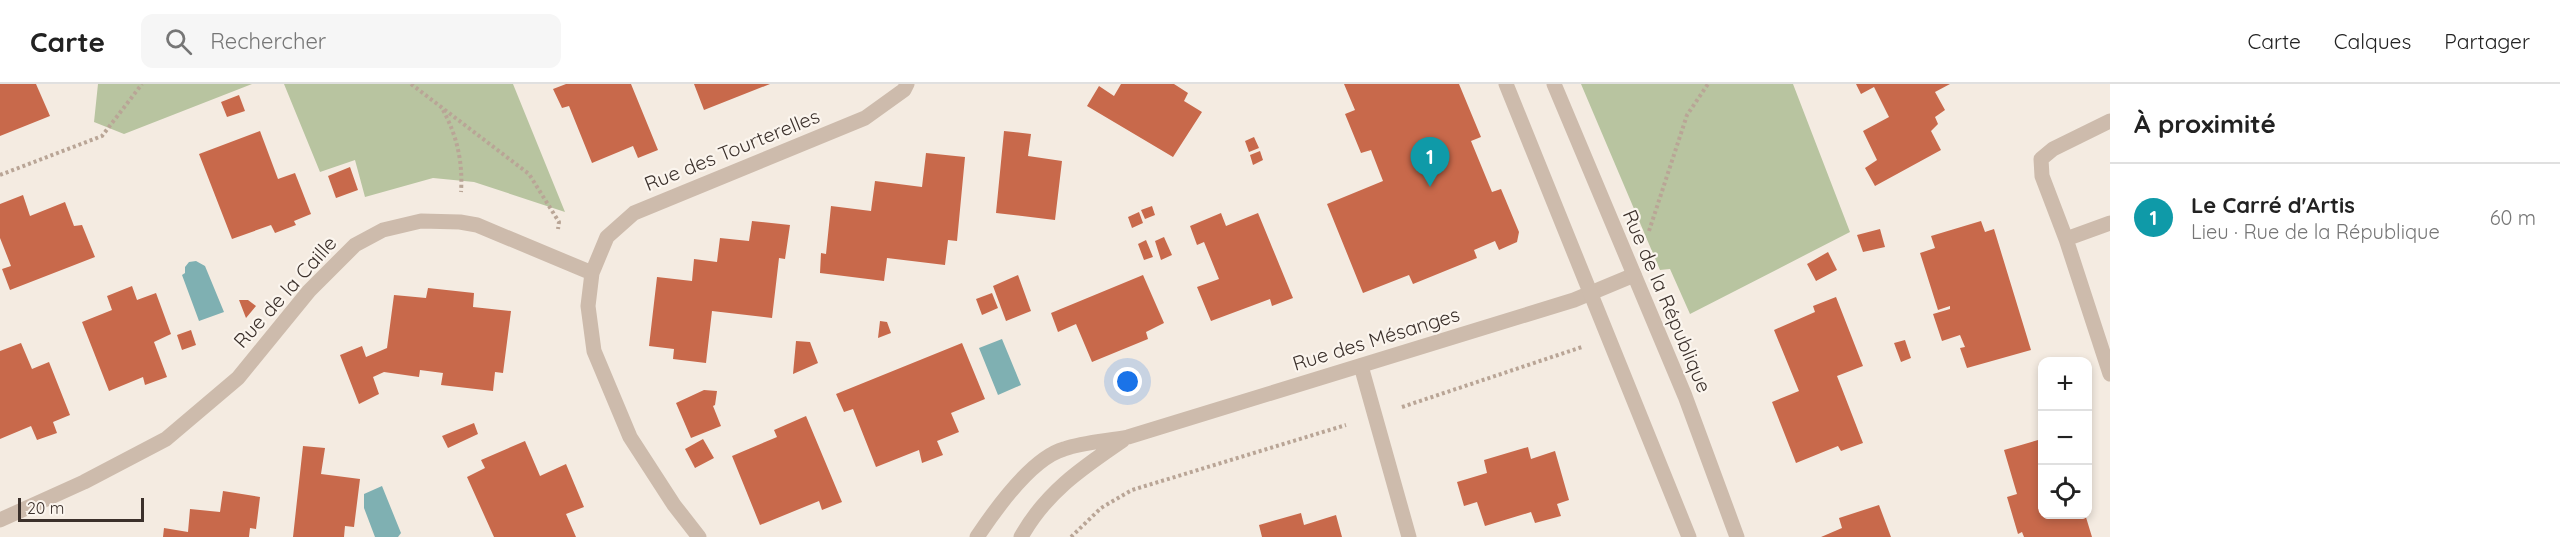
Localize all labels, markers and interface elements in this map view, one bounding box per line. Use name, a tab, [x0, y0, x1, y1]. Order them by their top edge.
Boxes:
search box	[141, 14, 561, 68]
text: Carte	[30, 24, 105, 59]
icon: search	[162, 25, 195, 58]
text: Rechercher	[210, 27, 326, 55]
text: Carte	[2247, 28, 2301, 54]
text: Calques	[2334, 28, 2411, 54]
text: Partager	[2444, 28, 2530, 54]
street label: Rue des Tourterelles	[641, 103, 823, 196]
text: À proximité	[2134, 107, 2276, 140]
pin: 1	[1410, 138, 1450, 187]
text: Le Carré d'Artis	[2191, 191, 2355, 219]
text: 1	[2150, 205, 2157, 230]
text: 60 m	[2490, 205, 2536, 230]
street label: Rue de la République	[1618, 206, 1717, 396]
text: Lieu · Rue de la République	[2191, 219, 2440, 244]
street label: Rue de la Caille	[228, 230, 341, 353]
street label: Rue des Mésanges	[1289, 301, 1462, 376]
map controls	[2038, 357, 2092, 519]
button: +	[2038, 357, 2092, 411]
your location	[1113, 367, 1142, 396]
button: −	[2038, 411, 2092, 465]
button: locate	[2038, 465, 2092, 519]
scale bar	[18, 495, 144, 522]
text: 20 m	[27, 498, 64, 518]

